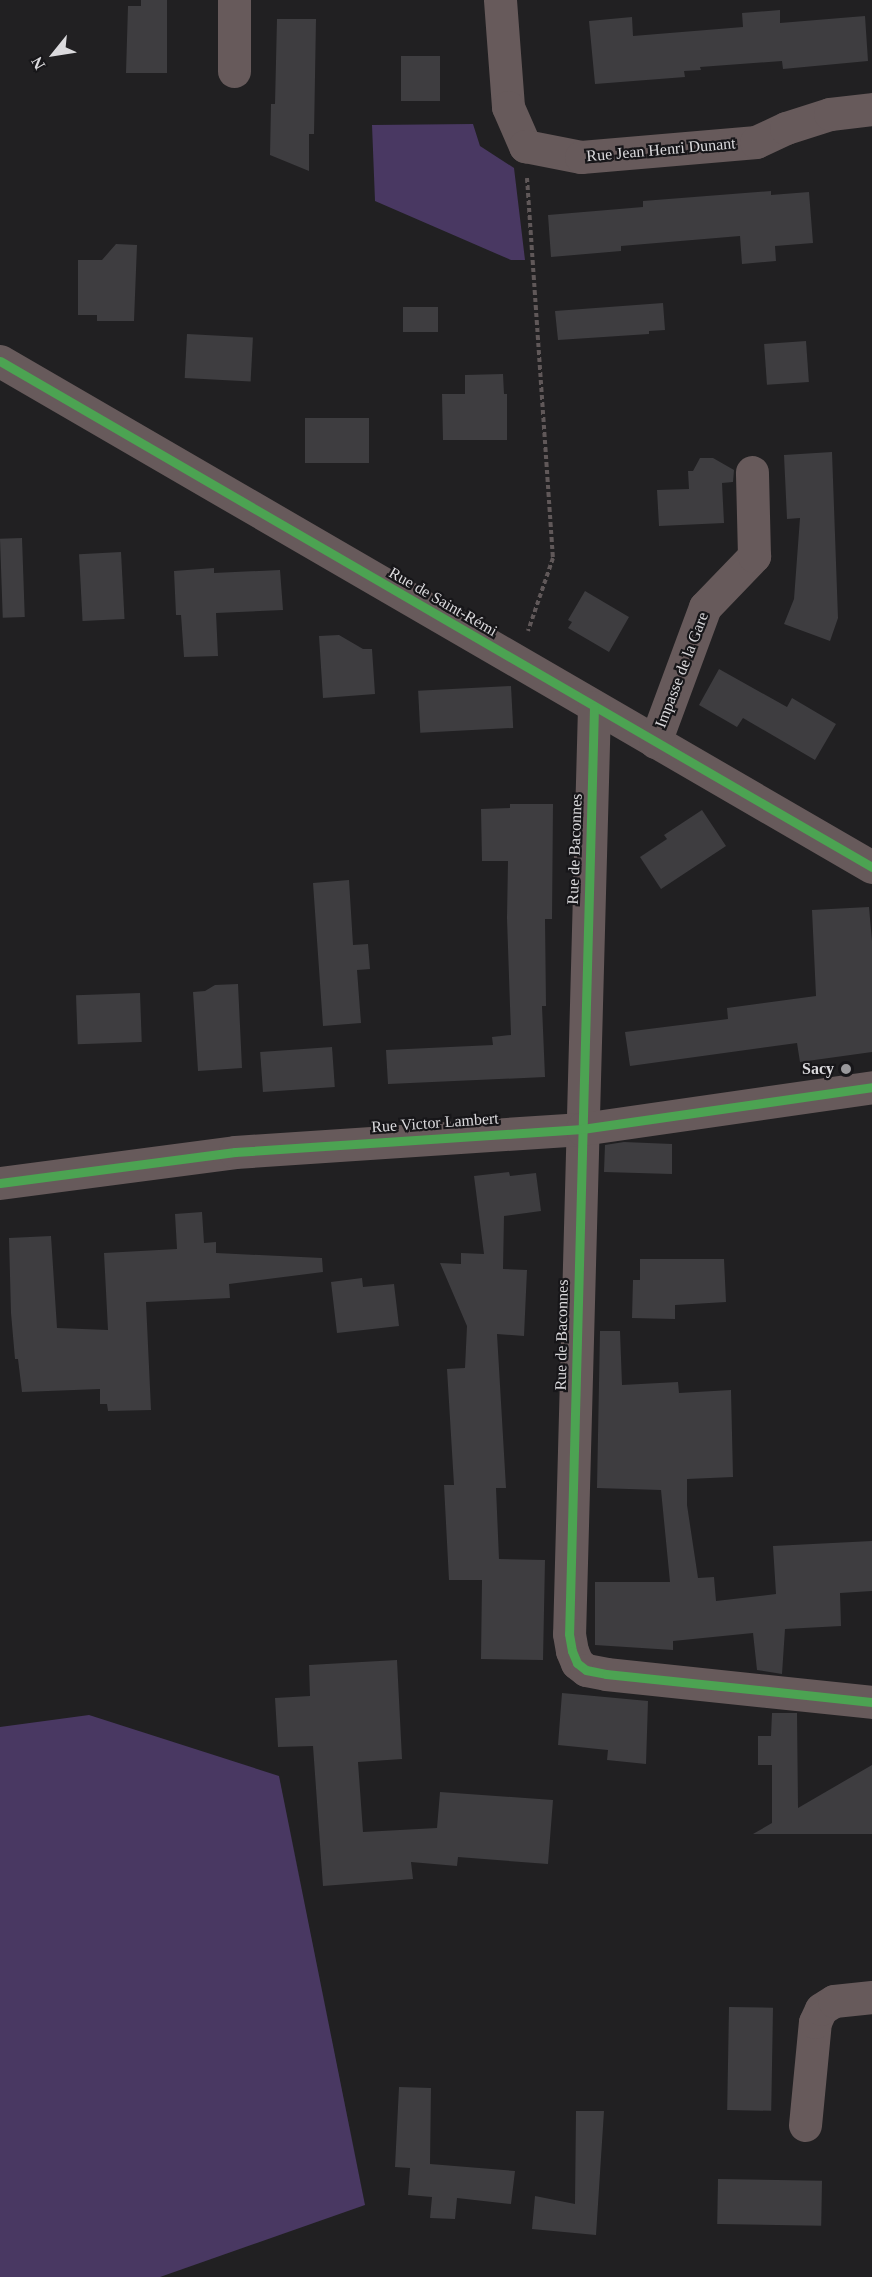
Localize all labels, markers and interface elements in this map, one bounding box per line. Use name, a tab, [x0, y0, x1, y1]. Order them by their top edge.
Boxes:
north arrow	[24, 24, 84, 84]
text: N	[28, 54, 48, 73]
street label: Rue Jean Henri Dunant	[586, 134, 736, 166]
street label: Rue de Saint-Rémi	[385, 563, 501, 641]
street label: Impasse de la Gare	[651, 610, 713, 730]
street label: Rue de Baconnes	[563, 793, 587, 905]
place label: Sacy	[802, 1059, 834, 1079]
marker: Sacy	[839, 1062, 853, 1076]
street label: Rue Victor Lambert	[371, 1109, 499, 1137]
street label: Rue de Baconnes	[551, 1279, 573, 1391]

